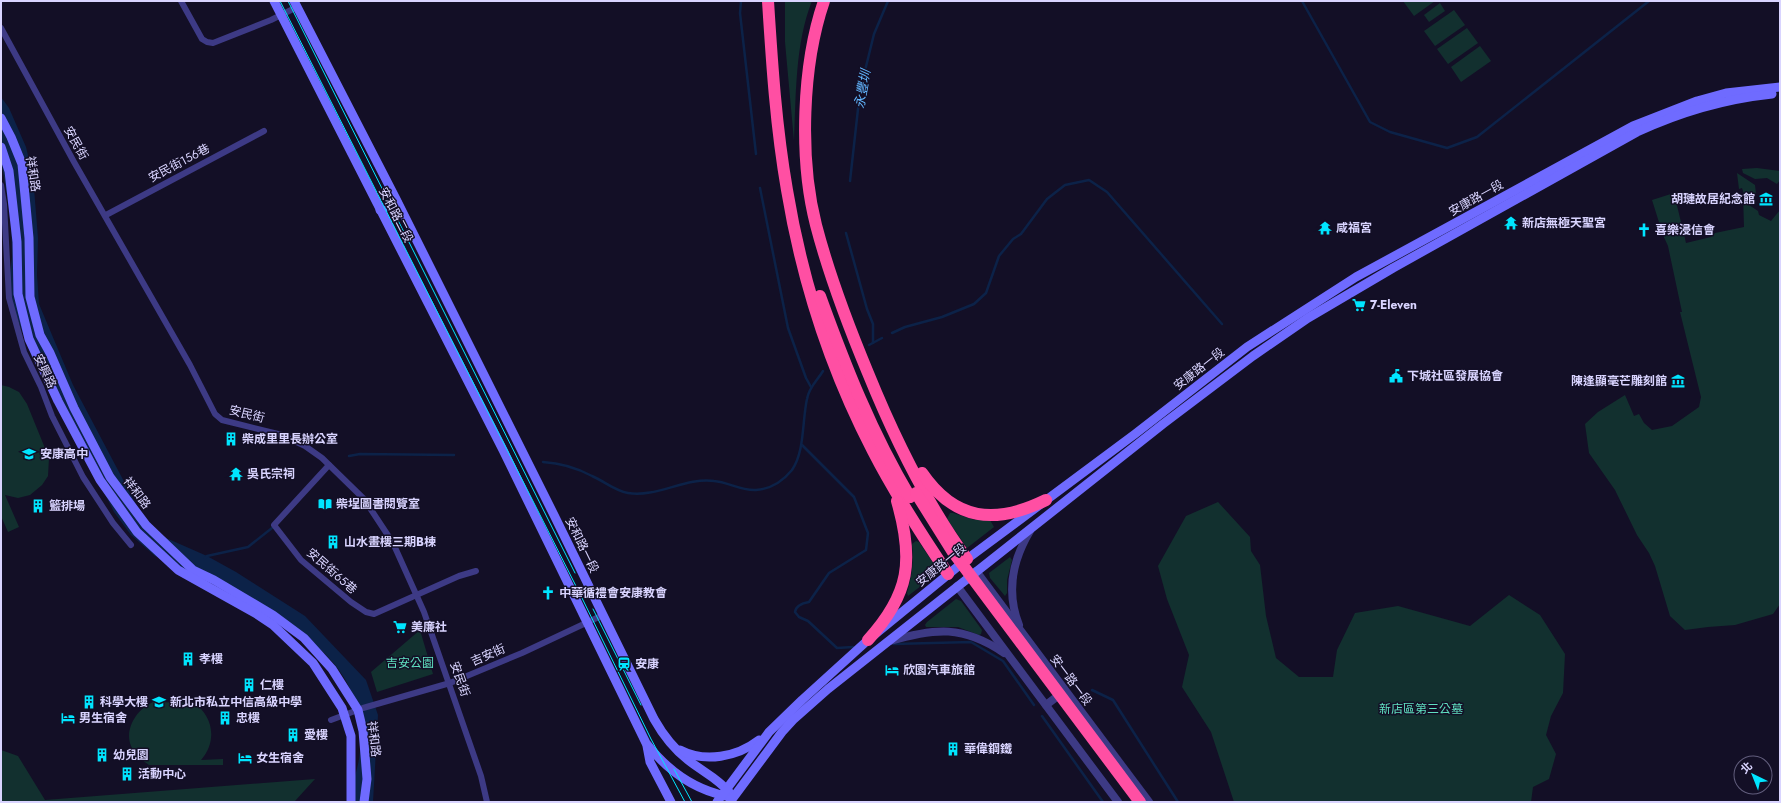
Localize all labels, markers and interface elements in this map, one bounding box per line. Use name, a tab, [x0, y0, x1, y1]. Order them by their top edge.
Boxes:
water label: 永豐圳	[850, 66, 876, 110]
street label: 安民街	[59, 123, 93, 163]
street label: 安民街156巷	[145, 139, 213, 187]
street label: 祥和路	[21, 155, 45, 193]
street label: 安康路一段	[1445, 176, 1507, 220]
street label: 安和路二段	[374, 184, 418, 246]
place label: 胡璉故居紀念館	[1671, 190, 1755, 208]
museum icon: 胡璉故居紀念館	[1758, 191, 1774, 207]
place label: 新店無極天聖宮	[1522, 214, 1606, 232]
temple icon: 新店無極天聖宮	[1503, 215, 1519, 231]
place label: 咸福宮	[1336, 219, 1372, 237]
temple icon: 咸福宮	[1317, 220, 1333, 236]
place label: 喜樂浸信會	[1655, 221, 1715, 239]
church icon: 喜樂浸信會	[1636, 222, 1652, 238]
place label: 7-Eleven	[1370, 296, 1417, 314]
supermarket icon: 7-Eleven	[1351, 297, 1367, 313]
street label: 安康路一段	[1170, 343, 1228, 395]
street label: 安興路	[29, 351, 61, 391]
place label: 下城社區發展協會	[1407, 367, 1503, 385]
public building icon: 下城社區發展協會	[1388, 368, 1404, 384]
place label: 陳逢顯毫芒雕刻館	[1571, 372, 1667, 390]
museum icon: 陳逢顯毫芒雕刻館	[1670, 373, 1686, 389]
street label: 安民街	[227, 401, 267, 427]
place label: 柴成里里長辦公室	[242, 430, 338, 448]
building icon: 柴成里里長辦公室	[223, 431, 239, 447]
place label: 安康高中	[40, 445, 88, 463]
school or university icon: 安康高中	[21, 446, 37, 462]
place label: 吳氏宗祠	[247, 465, 295, 483]
temple icon: 吳氏宗祠	[228, 466, 244, 482]
street label: 祥和路	[119, 473, 155, 513]
place label: 柴埕圖書閱覽室	[336, 495, 420, 513]
library icon: 柴埕圖書閱覽室	[317, 496, 333, 512]
place label: 籃排場	[49, 497, 85, 515]
building icon: 籃排場	[30, 498, 46, 514]
street label: 安和路一段	[561, 514, 603, 576]
place label: 山水畫樓三期B棟	[344, 533, 436, 551]
building icon: 山水畫樓三期B棟	[325, 534, 341, 550]
street label: 安康路一段	[912, 539, 970, 591]
street label: 安民街65巷	[303, 544, 361, 598]
place label: 中華循禮會安康教會	[559, 584, 667, 602]
church icon: 中華循禮會安康教會	[540, 585, 556, 601]
place label: 美廉社	[411, 618, 447, 636]
supermarket icon: 美廉社	[392, 619, 408, 635]
street label: 吉安街	[468, 640, 508, 670]
place label: 孝樓	[199, 650, 223, 668]
building icon: 孝樓	[180, 651, 196, 667]
street label: 安一路一段	[1046, 651, 1096, 709]
park label: 吉安公園	[386, 654, 434, 672]
place label: 安康	[635, 655, 659, 673]
station icon: 安康	[616, 656, 632, 672]
street label: 安民街	[446, 659, 474, 699]
place label: 欣園汽車旅館	[903, 661, 975, 679]
hotel icon: 欣園汽車旅館	[884, 662, 900, 678]
place label: 仁樓	[260, 676, 284, 694]
building icon: 仁樓	[241, 677, 257, 693]
place label: 科學大樓	[100, 693, 148, 711]
place label: 新北市私立中信高級中學	[170, 693, 302, 711]
building icon: 科學大樓	[81, 694, 97, 710]
school or university icon: 新北市私立中信高級中學	[151, 694, 167, 710]
park label: 新店區第三公墓	[1379, 700, 1463, 718]
place label: 男生宿舍	[79, 709, 127, 727]
place label: 忠樓	[236, 709, 260, 727]
hotel icon: 男生宿舍	[60, 710, 76, 726]
building icon: 忠樓	[217, 710, 233, 726]
street label: 祥和路	[363, 720, 385, 758]
place label: 愛樓	[304, 726, 328, 744]
building icon: 愛樓	[285, 727, 301, 743]
place label: 華偉鋼鐵	[964, 740, 1012, 758]
building icon: 華偉鋼鐵	[945, 741, 961, 757]
place label: 幼兒園	[113, 746, 149, 764]
building icon: 幼兒園	[94, 747, 110, 763]
place label: 女生宿舍	[256, 749, 304, 767]
hotel icon: 女生宿舍	[237, 750, 253, 766]
north arrow	[1733, 755, 1773, 795]
text: 北	[1737, 758, 1756, 777]
place label: 活動中心	[138, 765, 186, 783]
building icon: 活動中心	[119, 766, 135, 782]

